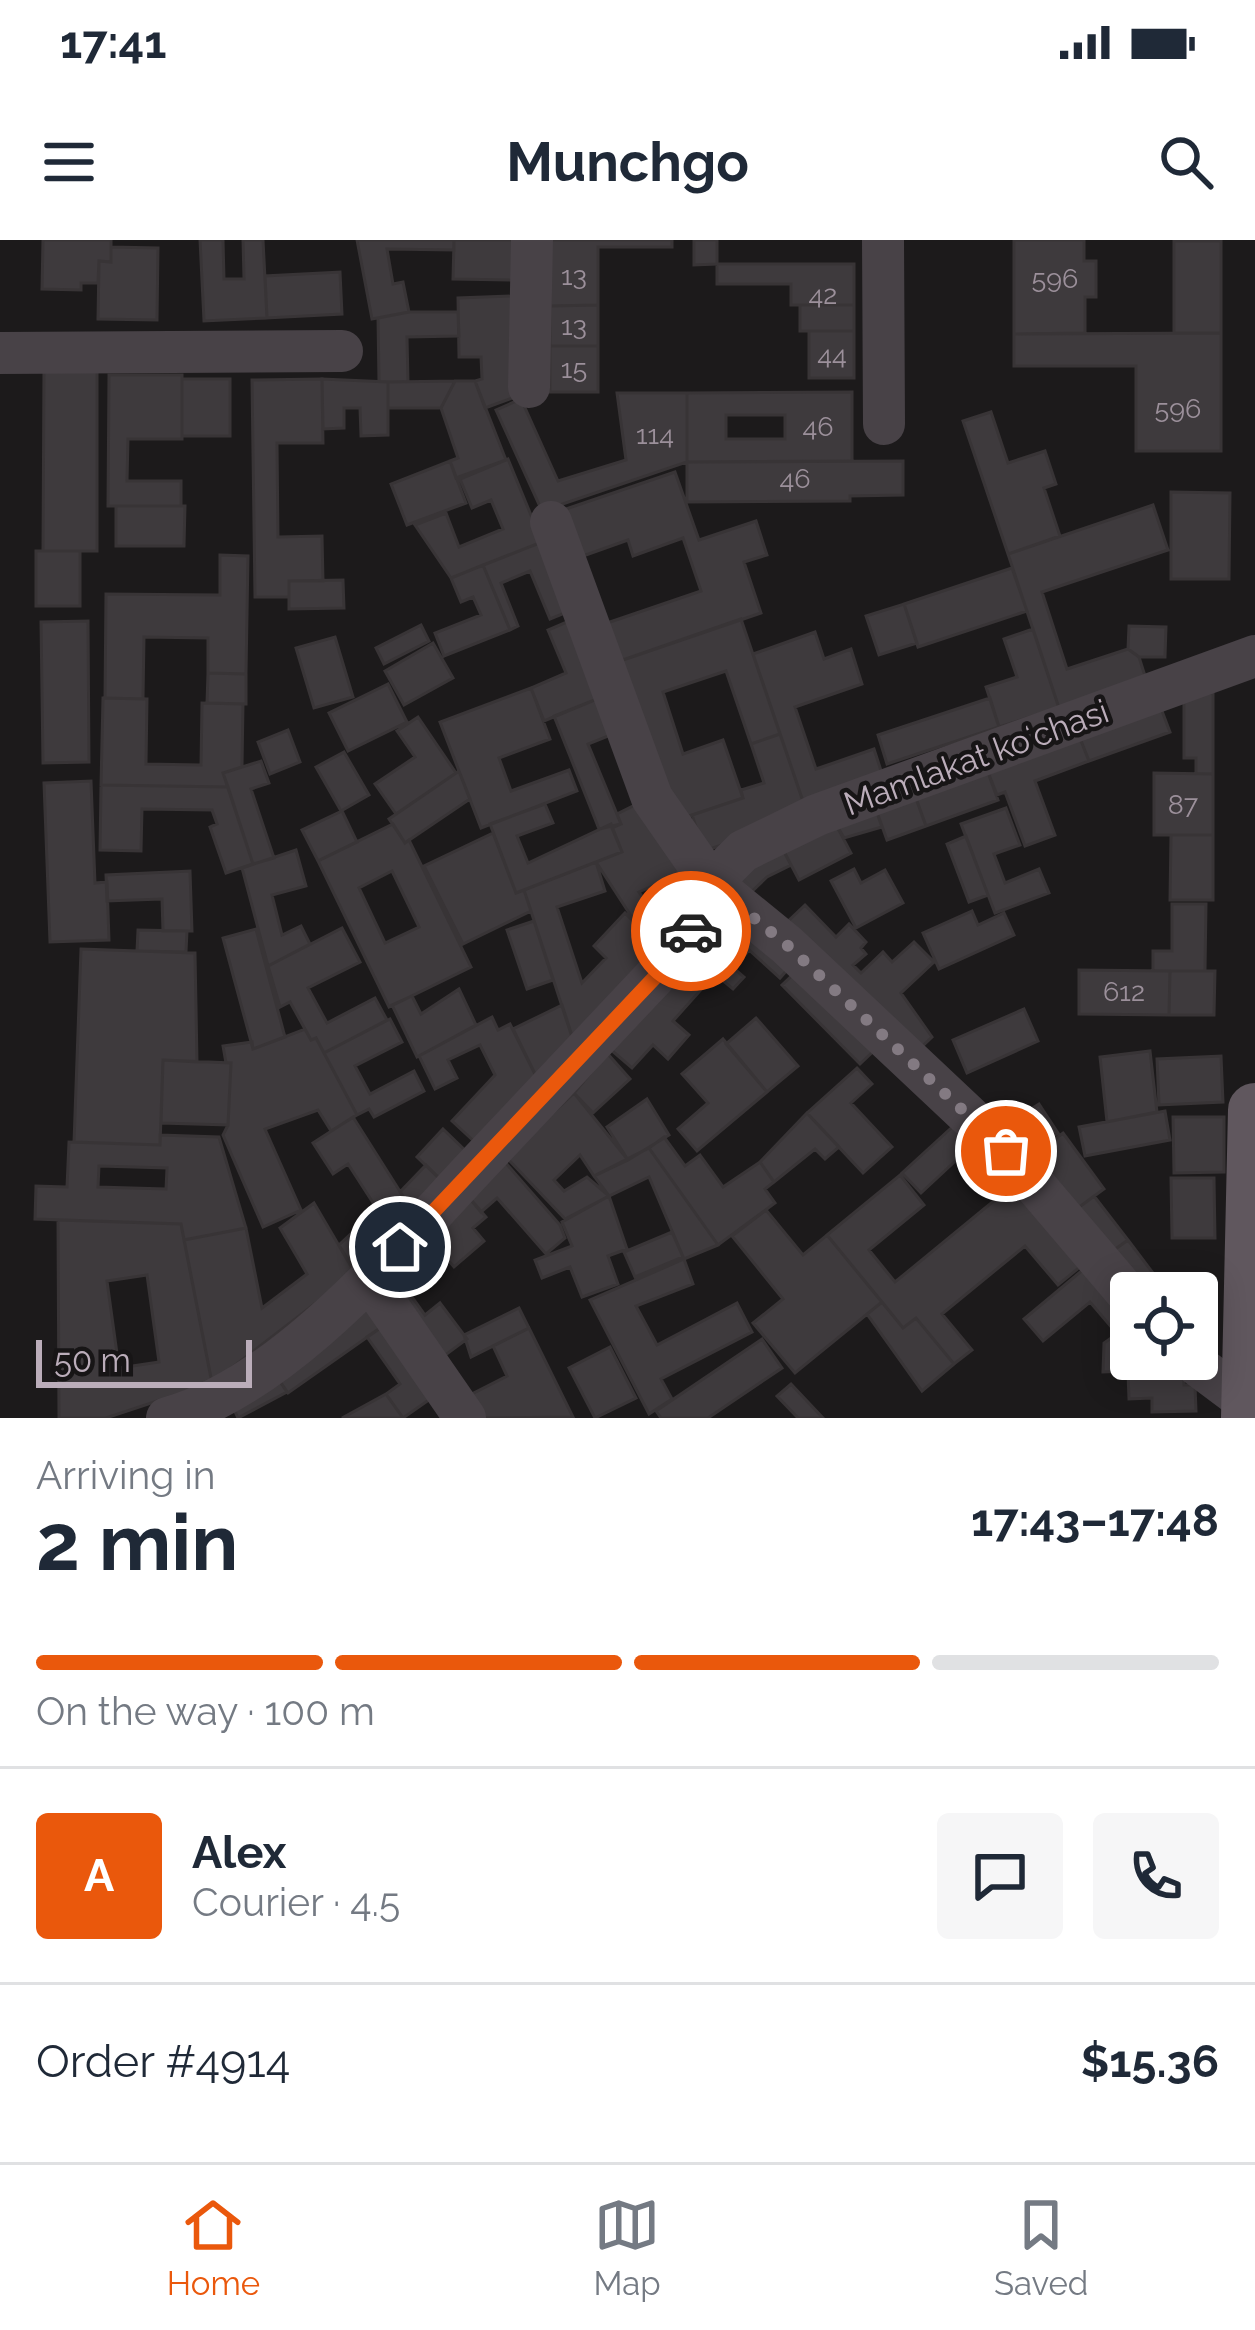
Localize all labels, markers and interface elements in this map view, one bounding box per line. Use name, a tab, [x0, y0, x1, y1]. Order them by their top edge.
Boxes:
text: 17:41	[60, 16, 167, 69]
icon: menu	[36, 129, 102, 195]
icon: search	[1153, 129, 1219, 195]
text: Munchgo	[506, 130, 749, 194]
house number: 13	[561, 260, 587, 291]
house number: 596	[1032, 263, 1078, 294]
house number: 42	[809, 279, 837, 310]
house number: 13	[561, 310, 587, 341]
house number: 44	[817, 339, 847, 370]
house number: 15	[561, 353, 587, 384]
house number: 596	[1155, 393, 1201, 424]
house number: 46	[802, 411, 834, 442]
house number: 114	[636, 419, 674, 450]
house number: 46	[779, 463, 811, 494]
street label: Mamlakat koʻchasi	[839, 692, 1114, 823]
house number: 87	[1168, 789, 1199, 820]
courier	[631, 871, 751, 991]
icon: car	[658, 898, 724, 964]
house number: 612	[1103, 976, 1145, 1007]
pin	[955, 1100, 1057, 1202]
icon: bag	[973, 1118, 1039, 1184]
pin	[349, 1196, 451, 1298]
icon: home	[367, 1214, 433, 1280]
map controls	[1110, 1272, 1218, 1380]
button: locate	[1110, 1272, 1218, 1380]
scale bar	[36, 1334, 252, 1387]
text: 50 m	[54, 1341, 131, 1380]
text: Arriving in	[36, 1452, 216, 1498]
text: 17:43–17:48	[971, 1494, 1219, 1547]
text: 2 min	[36, 1497, 238, 1588]
text: On the way · 100 m	[36, 1688, 375, 1734]
button: chat	[937, 1813, 1063, 1939]
button: phone	[1093, 1813, 1219, 1939]
text: Alex	[192, 1826, 286, 1879]
text: A	[84, 1849, 114, 1902]
text: Courier · 4.5	[192, 1879, 400, 1925]
text: Order #4914	[36, 2035, 290, 2088]
text: $15.36	[1081, 2035, 1219, 2088]
tab: Home	[167, 2192, 260, 2303]
tab: Map	[593, 2192, 661, 2303]
tab: Saved	[994, 2192, 1088, 2303]

